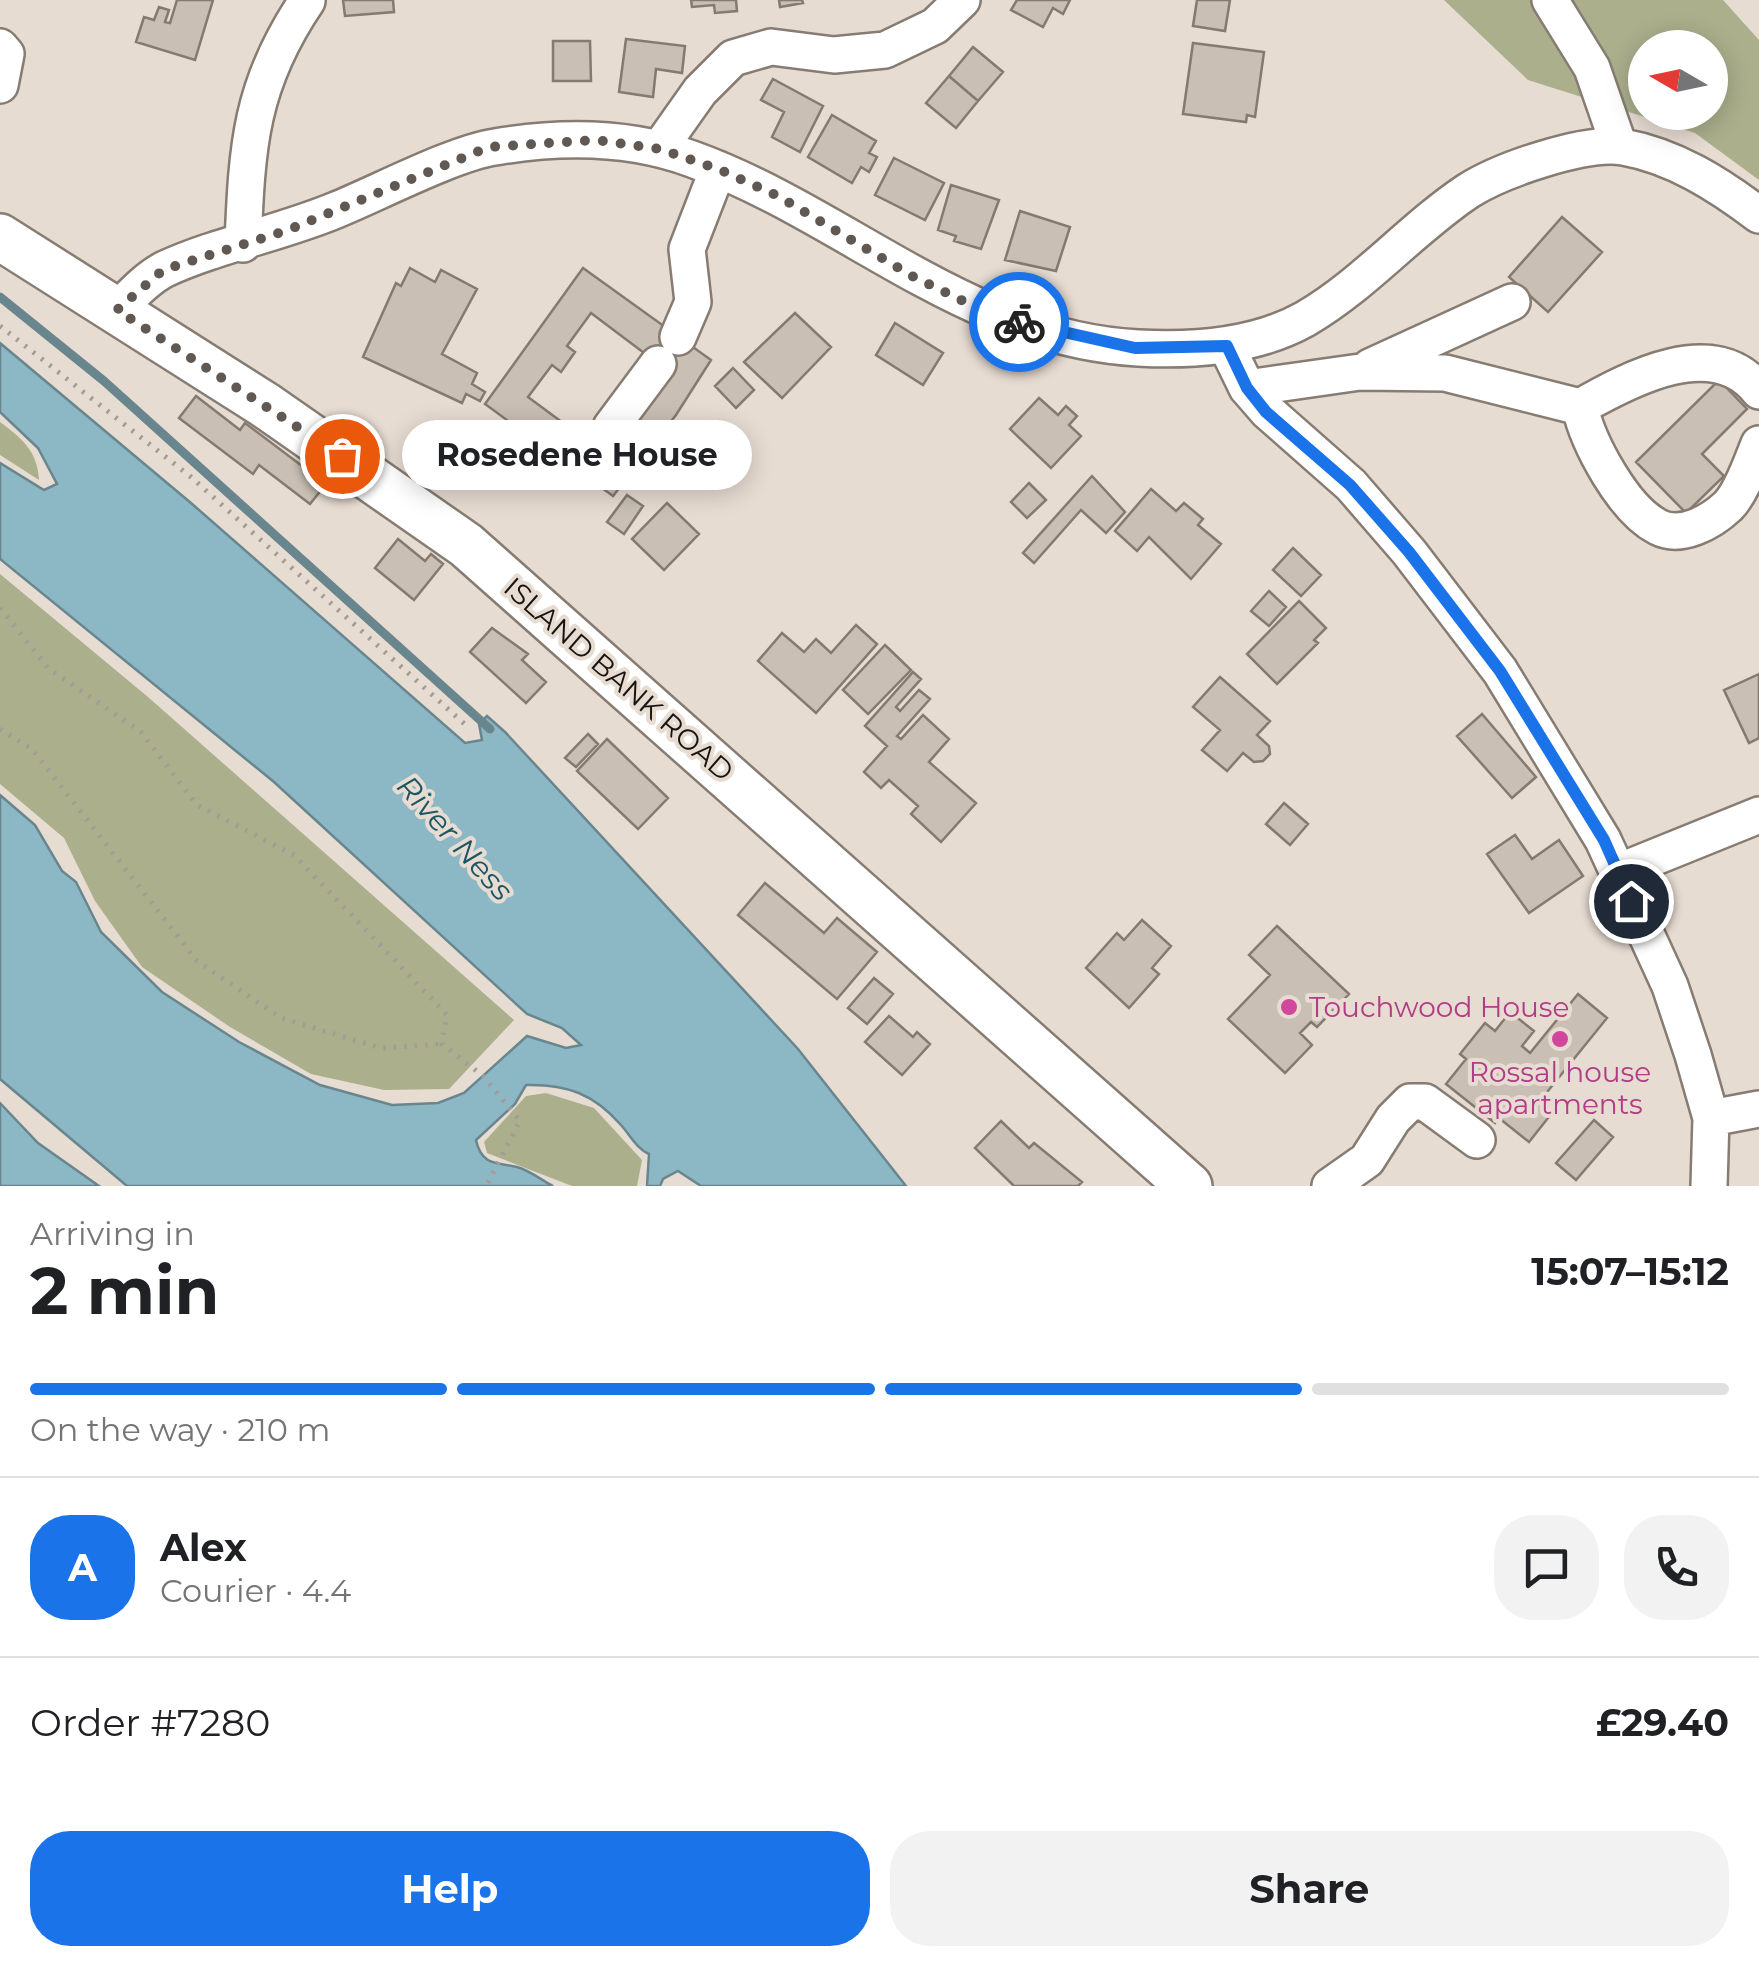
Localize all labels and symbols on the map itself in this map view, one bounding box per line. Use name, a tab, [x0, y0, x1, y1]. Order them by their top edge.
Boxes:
north arrow	[1628, 30, 1728, 130]
courier	[969, 272, 1069, 372]
pin	[300, 414, 385, 499]
callout: Rosedene House	[402, 421, 752, 491]
street label: ISLAND BANK ROAD	[497, 570, 741, 788]
water label: River Ness	[389, 768, 521, 908]
pin	[1589, 859, 1674, 944]
place label: Touchwood House	[1309, 990, 1569, 1024]
marker: Touchwood House	[1278, 996, 1300, 1018]
marker: Rossal house apartments	[1549, 1028, 1571, 1050]
place label: Rossal house apartments	[1469, 1055, 1651, 1121]

